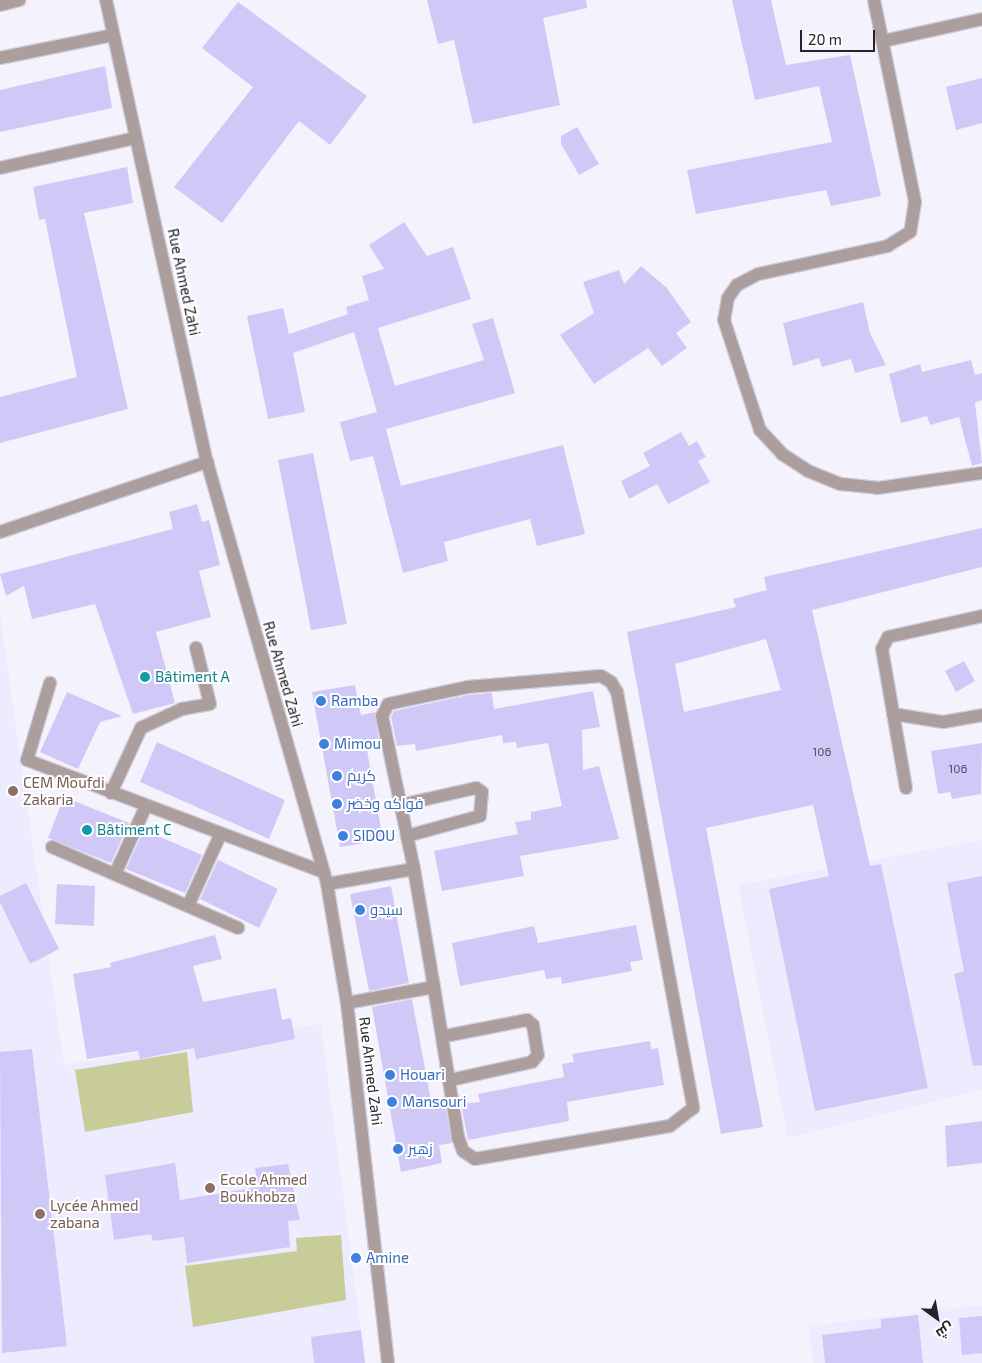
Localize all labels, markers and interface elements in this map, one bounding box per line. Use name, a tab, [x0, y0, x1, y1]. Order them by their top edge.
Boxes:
scale bar	[802, 20, 877, 52]
text: 20 m	[808, 30, 842, 48]
street label: Rue Ahmed Zahi	[164, 227, 204, 337]
street label: Rue Ahmed Zahi	[259, 619, 307, 729]
place label: Bâtiment A	[155, 668, 230, 686]
marker: Bâtiment A	[139, 671, 151, 683]
place label: Ramba	[331, 692, 378, 710]
marker: Ramba	[315, 695, 327, 707]
place label: Mimou	[334, 735, 381, 753]
marker: Mimou	[318, 738, 330, 750]
house number: 106	[813, 745, 831, 759]
house number: 106	[949, 762, 967, 776]
place label: كريم	[347, 767, 376, 785]
marker: كريم	[331, 770, 343, 782]
place label: CEM Moufdi Zakaria	[23, 773, 105, 808]
marker: CEM Moufdi Zakaria	[7, 785, 19, 797]
place label: فواكه وخضر	[347, 795, 423, 813]
marker: فواكه وخضر	[331, 798, 343, 810]
place label: Bâtiment C	[97, 821, 171, 839]
marker: Bâtiment C	[81, 824, 93, 836]
place label: SIDOU	[353, 827, 395, 845]
marker: SIDOU	[337, 830, 349, 842]
place label: سيدو	[370, 901, 403, 919]
marker: سيدو	[354, 904, 366, 916]
street label: Rue Ahmed Zahi	[355, 1016, 387, 1126]
place label: Houari	[400, 1066, 445, 1084]
marker: Houari	[384, 1069, 396, 1081]
place label: Mansouri	[402, 1093, 467, 1111]
marker: Mansouri	[386, 1096, 398, 1108]
place label: زهير	[408, 1140, 433, 1158]
marker: زهير	[392, 1143, 404, 1155]
place label: Ecole Ahmed Boukhobza	[220, 1170, 308, 1205]
marker: Ecole Ahmed Boukhobza	[204, 1182, 216, 1194]
place label: Lycée Ahmed zabana	[50, 1196, 139, 1231]
marker: Lycée Ahmed zabana	[34, 1208, 46, 1220]
place label: Amine	[366, 1249, 409, 1267]
marker: Amine	[350, 1252, 362, 1264]
north arrow	[912, 1293, 962, 1343]
text: ش	[933, 1319, 957, 1343]

